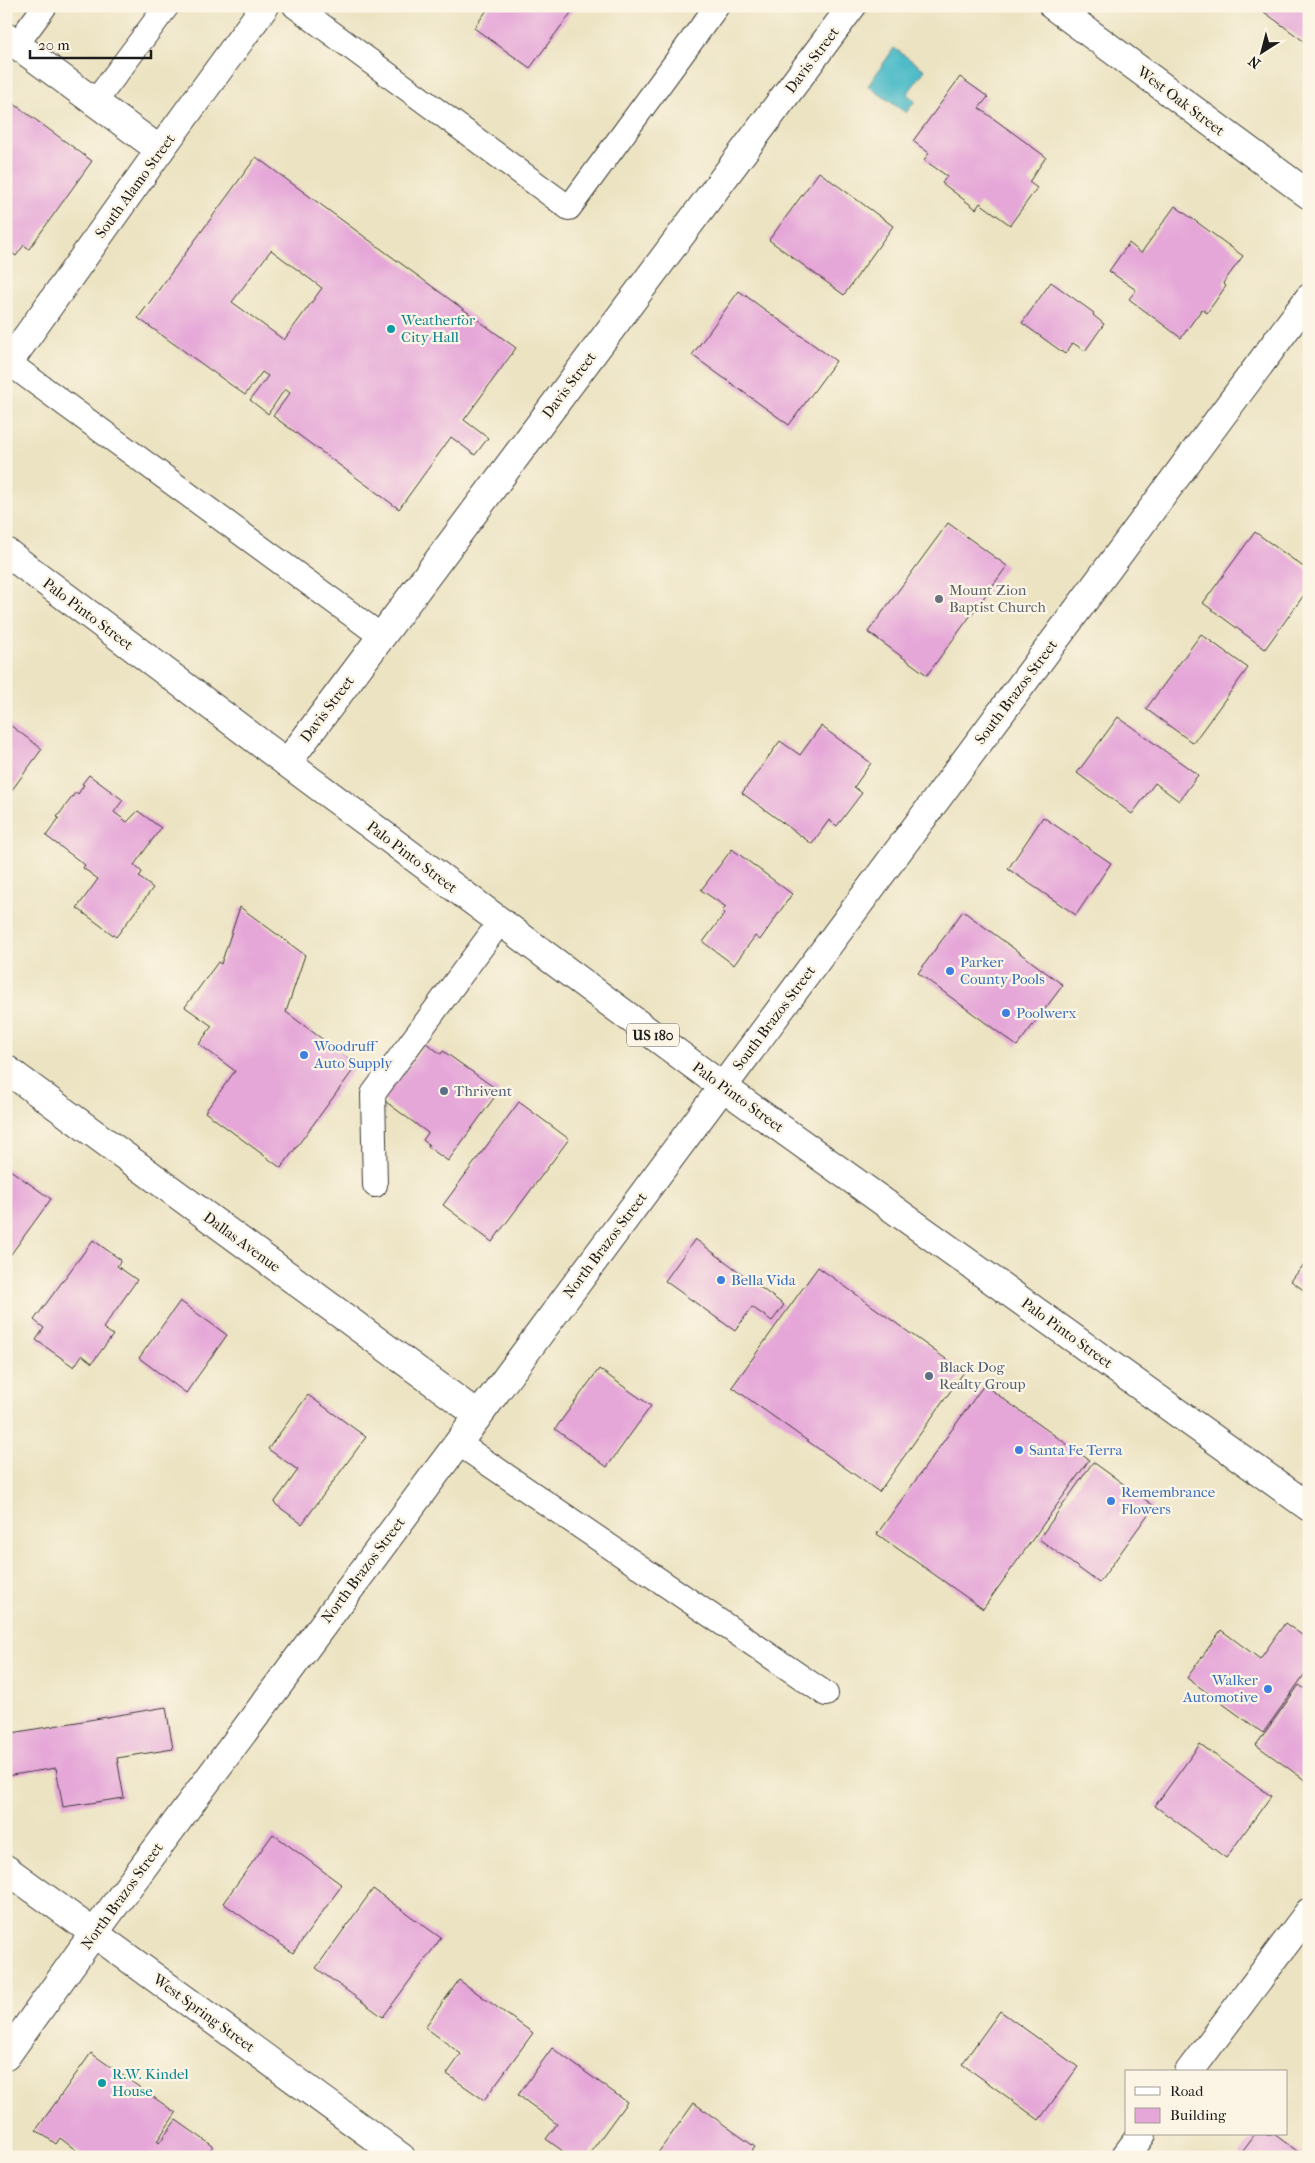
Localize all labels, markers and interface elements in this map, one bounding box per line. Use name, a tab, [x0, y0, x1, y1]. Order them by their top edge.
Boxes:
street label: Davis Street	[781, 23, 843, 97]
scale bar	[30, 28, 151, 60]
north arrow	[1238, 28, 1288, 78]
text: 20 m	[38, 36, 70, 54]
text: N	[1245, 52, 1264, 72]
street label: West Oak Street	[1133, 62, 1229, 140]
street label: South Alamo Street	[91, 130, 179, 242]
place label: Weatherfor City Hall	[400, 311, 476, 346]
marker: Weatherfor City Hall	[385, 323, 397, 335]
street label: Davis Street	[538, 348, 600, 422]
street label: Palo Pinto Street	[39, 574, 137, 654]
place label: Mount Zion Baptist Church	[949, 581, 1046, 616]
marker: Mount Zion Baptist Church	[933, 593, 945, 605]
street label: South Brazos Street	[971, 636, 1062, 748]
street label: Davis Street	[296, 672, 358, 746]
street label: Palo Pinto Street	[363, 817, 461, 897]
place label: Parker County Pools	[960, 953, 1045, 988]
street label: South Brazos Street	[729, 962, 820, 1074]
marker: Parker County Pools	[944, 965, 956, 977]
place label: Poolwerx	[1016, 1004, 1076, 1022]
marker: Poolwerx	[1000, 1007, 1012, 1019]
road number: US 180	[627, 1024, 679, 1046]
place label: Woodruff Auto Supply	[313, 1037, 393, 1072]
marker: Woodruff Auto Supply	[298, 1049, 310, 1061]
street label: Palo Pinto Street	[689, 1058, 788, 1137]
place label: Thrivent	[454, 1082, 513, 1100]
marker: Thrivent	[438, 1085, 450, 1097]
street label: North Brazos Street	[559, 1188, 651, 1301]
street label: Dallas Avenue	[200, 1208, 284, 1276]
place label: Bella Vida	[731, 1271, 797, 1289]
marker: Bella Vida	[715, 1274, 727, 1286]
street label: Palo Pinto Street	[1018, 1294, 1117, 1373]
place label: Black Dog Realty Group	[939, 1358, 1026, 1393]
marker: Black Dog Realty Group	[923, 1370, 935, 1382]
place label: Santa Fe Terra	[1029, 1441, 1123, 1459]
marker: Santa Fe Terra	[1013, 1444, 1025, 1456]
place label: Remembrance Flowers	[1121, 1483, 1216, 1518]
marker: Remembrance Flowers	[1105, 1495, 1117, 1507]
street label: North Brazos Street	[317, 1513, 409, 1626]
place label: Walker Automotive	[1182, 1671, 1259, 1706]
marker: Walker Automotive	[1262, 1683, 1274, 1695]
street label: North Brazos Street	[77, 1839, 167, 1953]
street label: West Spring Street	[149, 1969, 259, 2056]
place label: R.W. Kindel House	[112, 2065, 189, 2100]
legend	[1125, 2070, 1288, 2136]
marker: R.W. Kindel House	[96, 2077, 108, 2089]
text: Road	[1170, 2082, 1204, 2100]
text: Building	[1170, 2106, 1227, 2124]

